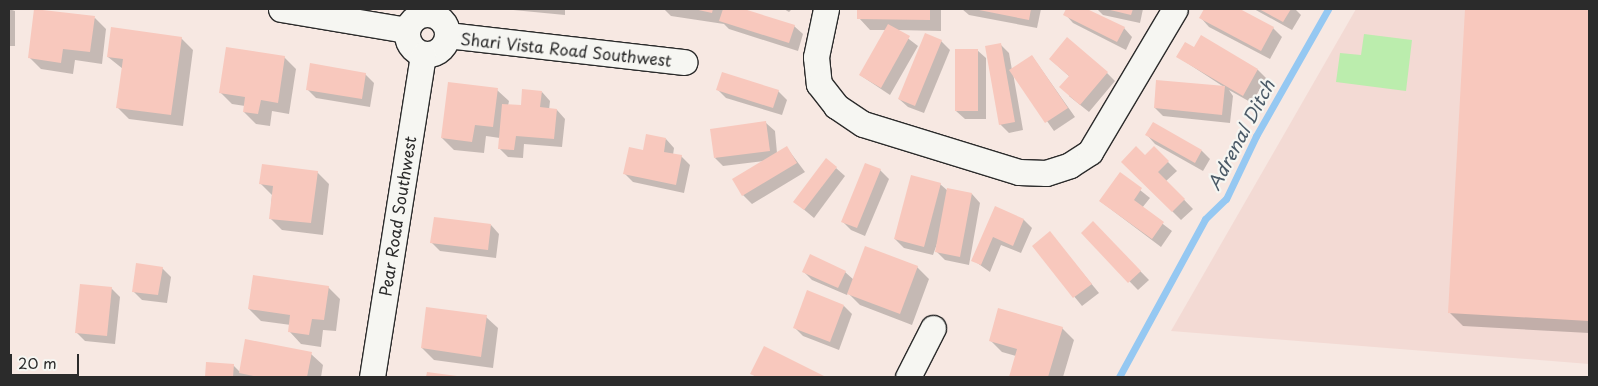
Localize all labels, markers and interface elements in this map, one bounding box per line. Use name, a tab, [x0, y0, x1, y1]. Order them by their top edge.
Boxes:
street label: Shari Vista Road Southwest	[459, 28, 673, 70]
water label: Adrenal Ditch	[1203, 76, 1279, 194]
street label: Pear Road Southwest	[375, 134, 419, 298]
scale bar	[12, 344, 81, 376]
text: 20 m	[18, 351, 57, 374]

